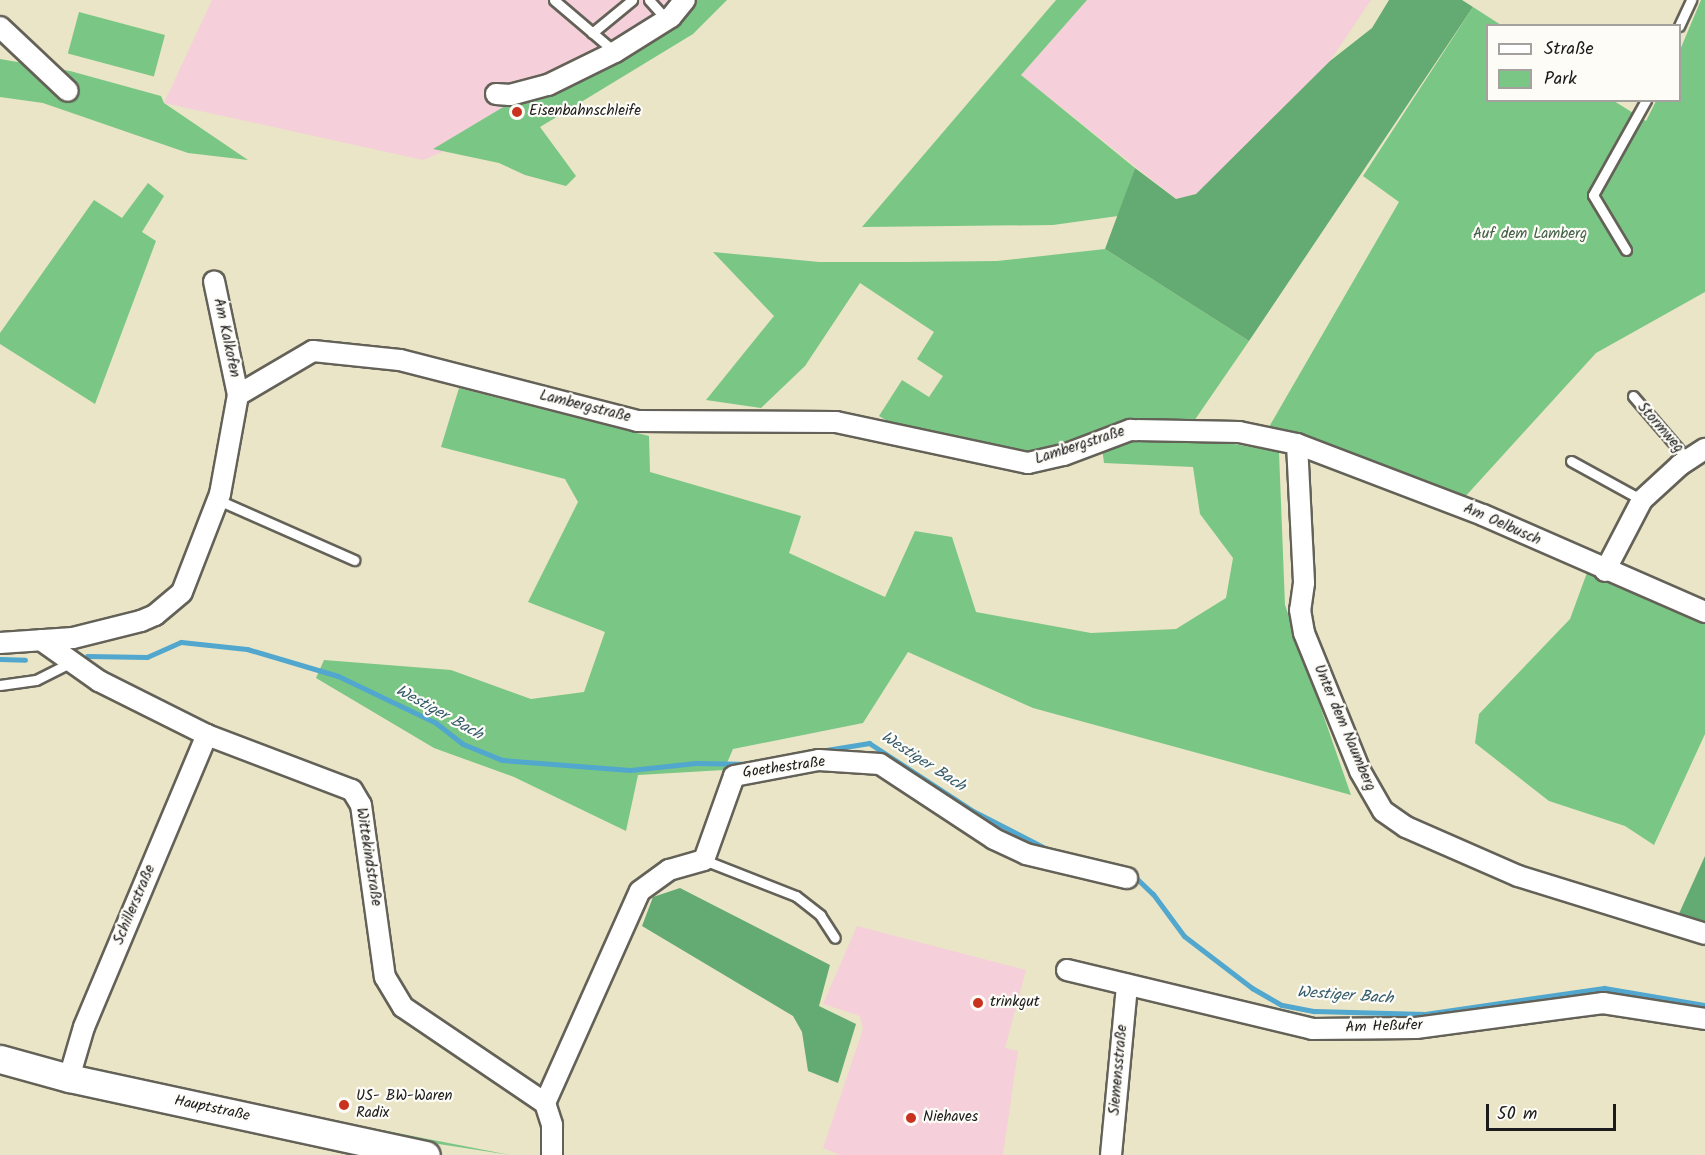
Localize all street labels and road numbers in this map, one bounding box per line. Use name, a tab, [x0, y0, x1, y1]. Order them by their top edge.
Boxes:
street label: Am Kalkofen	[209, 297, 243, 379]
street label: Lambergstraße	[537, 387, 633, 427]
street label: Stormweg	[1633, 399, 1687, 457]
street label: Lambergstraße	[1033, 423, 1127, 469]
street label: Am Oelbusch	[1460, 500, 1544, 550]
street label: Unter dem Naumberg	[1309, 662, 1379, 794]
street label: Goethestraße	[742, 753, 826, 783]
street label: Wittekindstraße	[351, 806, 385, 908]
street label: Schillerstraße	[110, 862, 160, 948]
street label: Am Heßufer	[1345, 1017, 1423, 1037]
street label: Siemensstraße	[1106, 1024, 1132, 1116]
street label: Hauptstraße	[172, 1092, 252, 1126]

